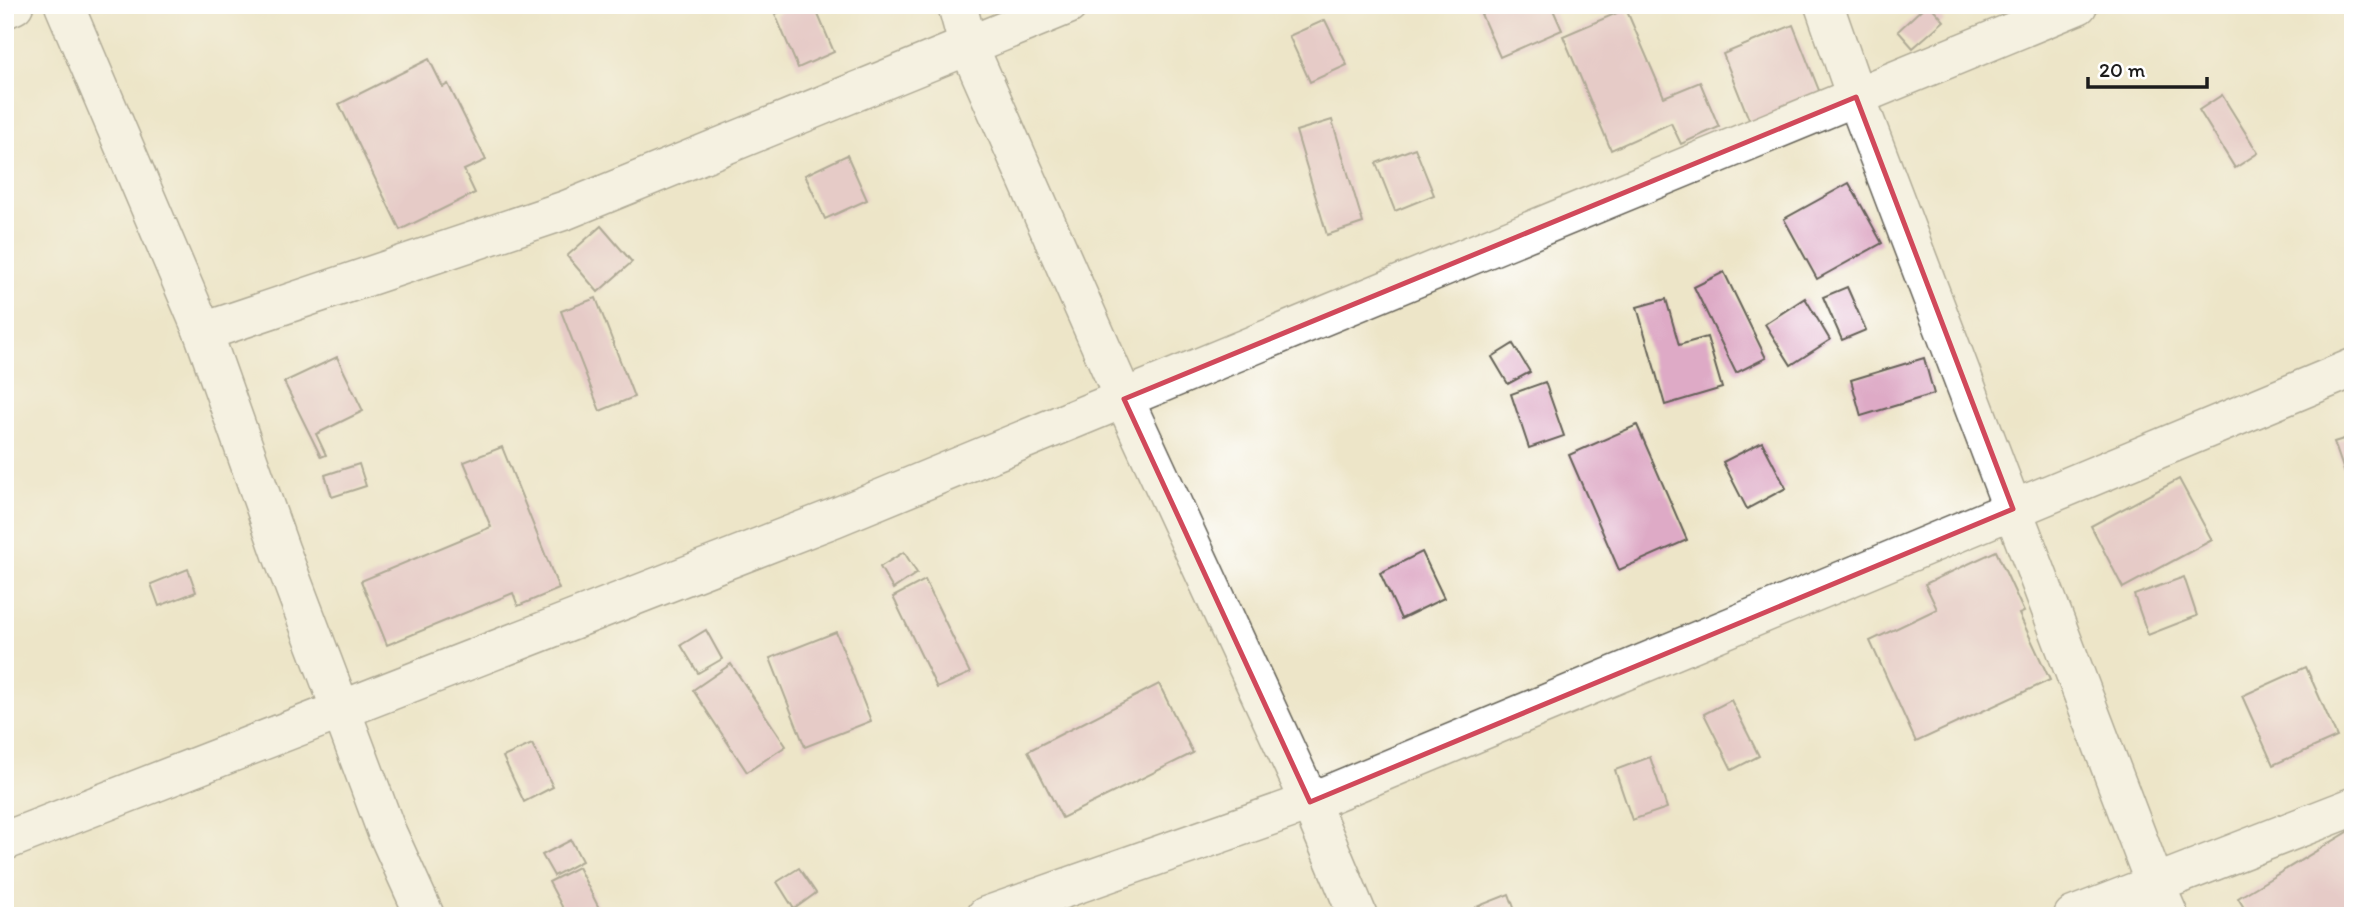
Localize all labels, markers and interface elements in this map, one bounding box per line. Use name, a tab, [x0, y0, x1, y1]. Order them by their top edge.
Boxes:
scale bar	[2088, 46, 2208, 90]
text: 20 m	[2099, 57, 2146, 82]

